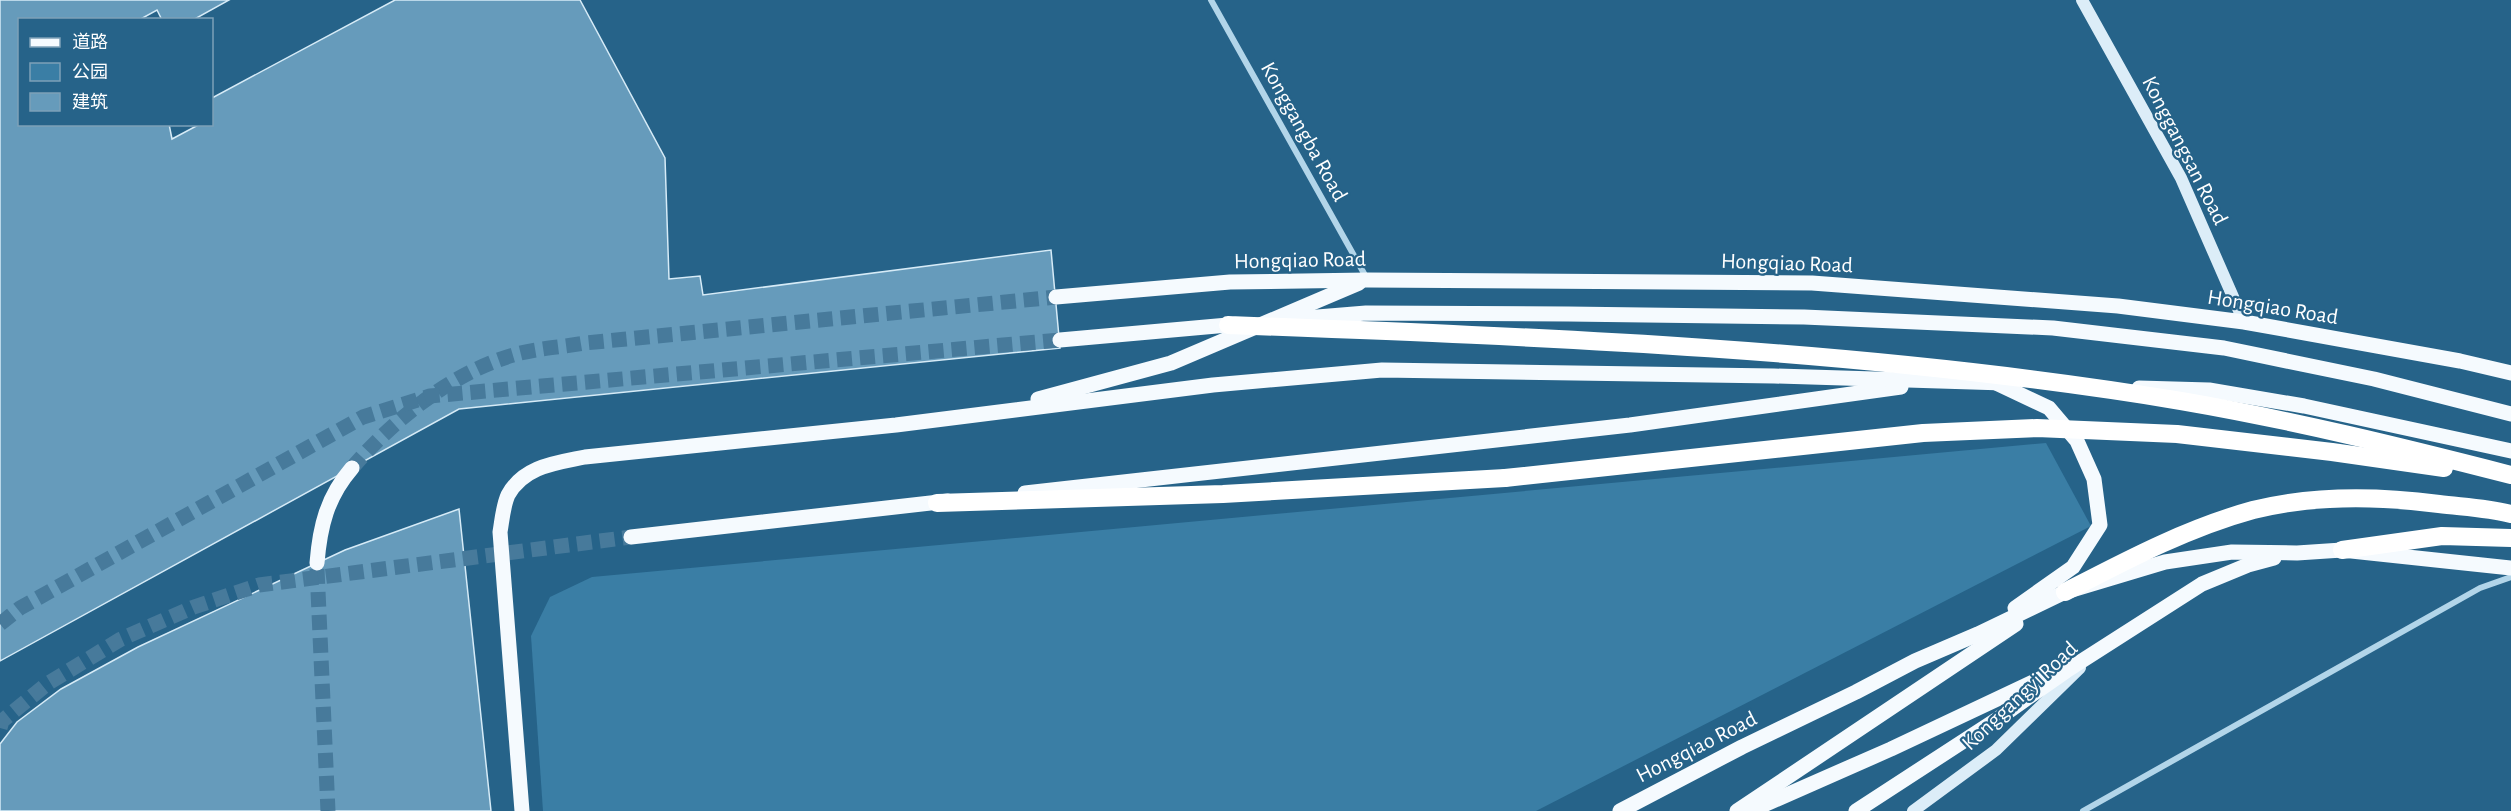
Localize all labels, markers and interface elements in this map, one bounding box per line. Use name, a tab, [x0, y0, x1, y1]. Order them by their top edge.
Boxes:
legend	[18, 18, 213, 126]
text: 道路	[72, 32, 108, 52]
street label: Konggangba Road	[1257, 58, 1351, 205]
text: 公园	[72, 63, 108, 82]
street label: Konggangsan Road	[2138, 73, 2232, 228]
text: 建筑	[72, 92, 108, 112]
street label: Hongqiao Road	[1234, 248, 1366, 272]
street label: Hongqiao Road	[1721, 250, 1853, 276]
street label: Hongqiao Road	[2206, 286, 2340, 328]
street label: Konggangyi Road	[1958, 637, 2082, 754]
street label: Hongqiao Road	[1633, 707, 1760, 787]

